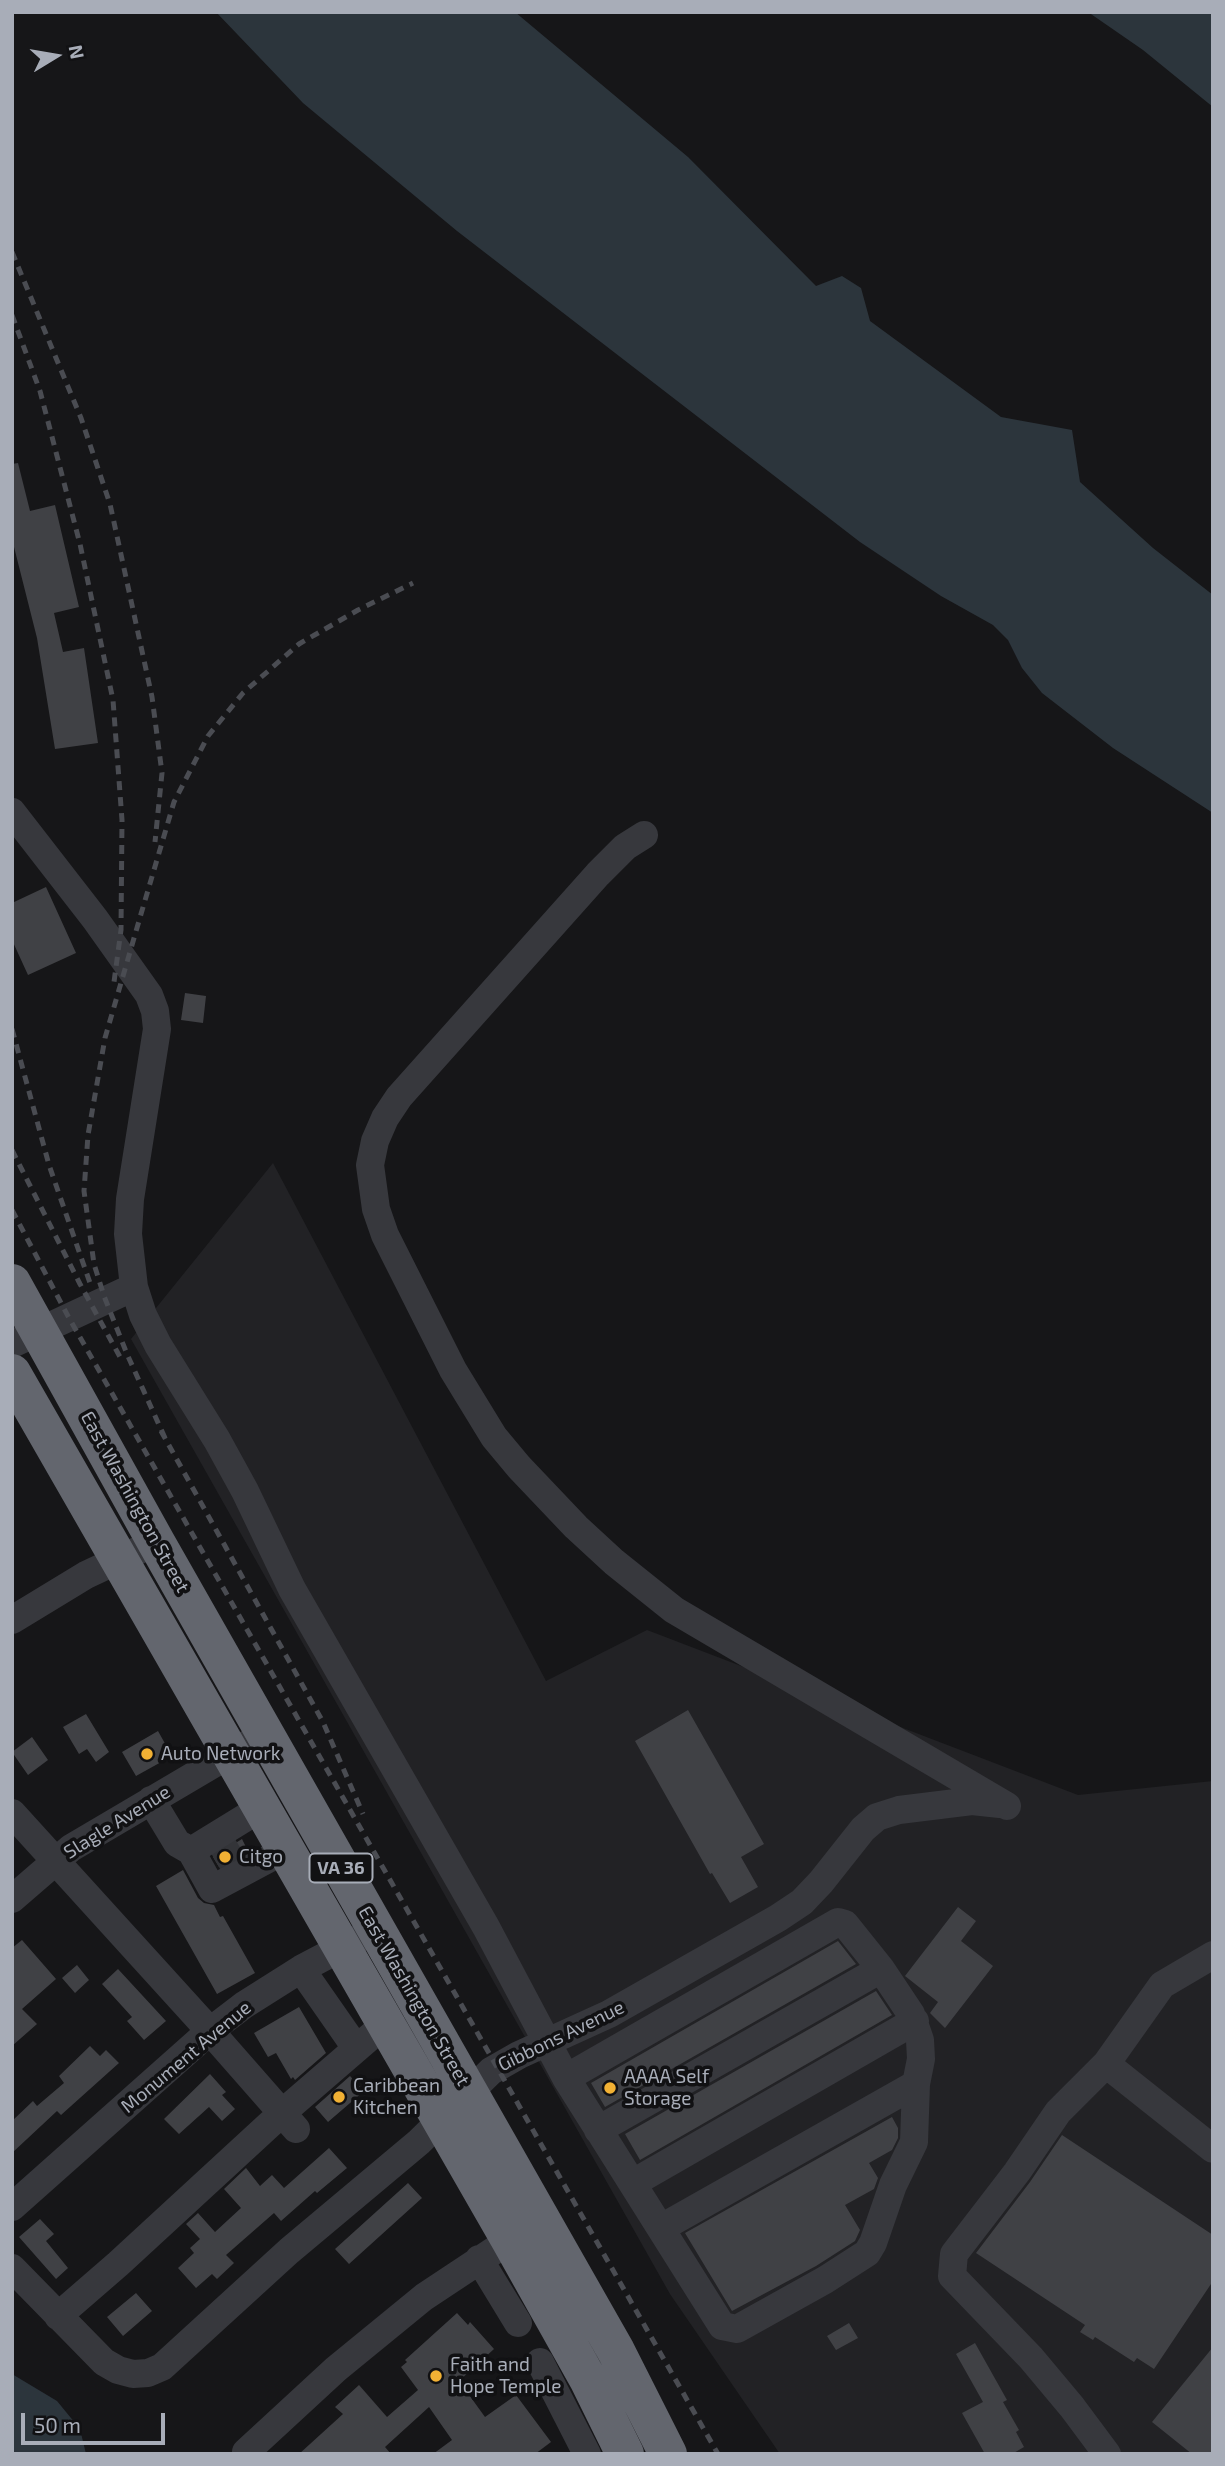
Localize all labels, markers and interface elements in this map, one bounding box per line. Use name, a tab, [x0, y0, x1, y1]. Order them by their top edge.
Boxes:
north arrow	[21, 21, 91, 91]
text: N	[65, 43, 90, 61]
street label: East Washington Street	[76, 1407, 194, 1597]
place label: Auto Network	[161, 1743, 280, 1765]
marker: Auto Network	[139, 1746, 155, 1762]
street label: Slagle Avenue	[60, 1780, 174, 1864]
place label: Citgo	[239, 1846, 283, 1868]
marker: Citgo	[217, 1849, 233, 1865]
road number: VA 36	[310, 1854, 372, 1882]
street label: East Washington Street	[353, 1902, 475, 2090]
street label: Monument Avenue	[116, 1996, 256, 2118]
street label: Gibbons Avenue	[494, 1996, 628, 2076]
place label: AAAA Self Storage	[624, 2066, 709, 2110]
place label: Caribbean Kitchen	[353, 2075, 440, 2119]
marker: AAAA Self Storage	[602, 2080, 618, 2096]
marker: Caribbean Kitchen	[331, 2089, 347, 2105]
place label: Faith and Hope Temple	[450, 2354, 562, 2398]
marker: Faith and Hope Temple	[428, 2368, 444, 2384]
scale bar	[24, 2400, 168, 2444]
text: 50 m	[34, 2412, 81, 2437]

